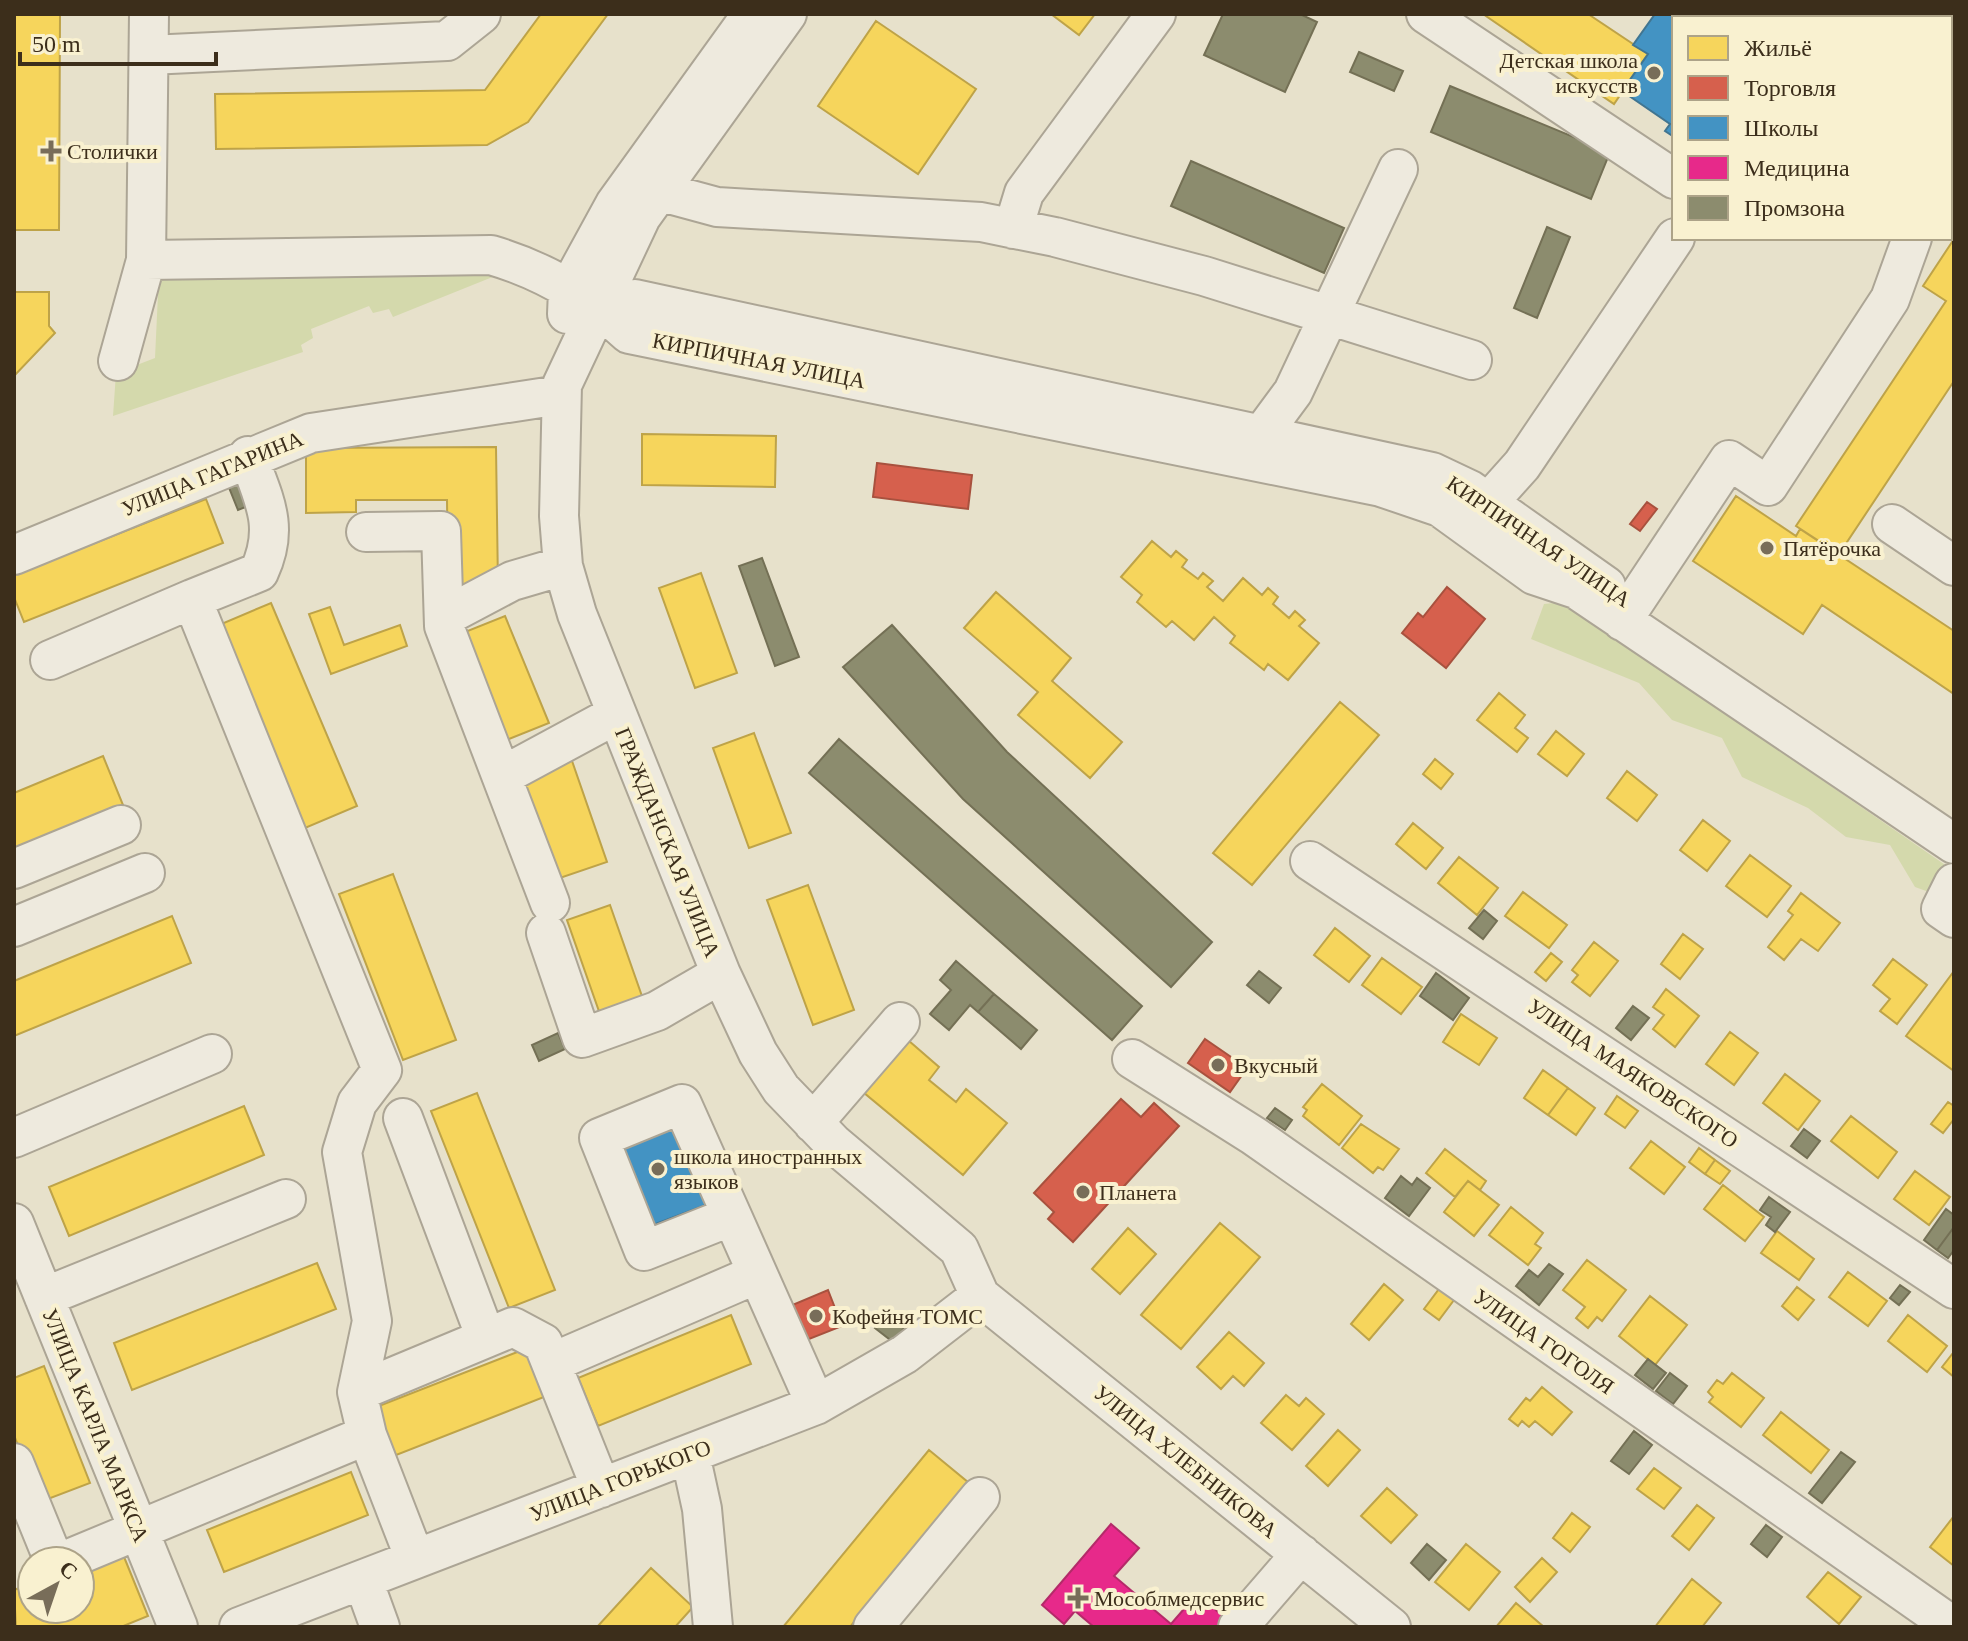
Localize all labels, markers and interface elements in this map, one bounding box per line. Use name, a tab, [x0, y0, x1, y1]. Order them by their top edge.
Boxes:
scale bar	[20, 16, 216, 66]
legend	[1672, 16, 1952, 240]
text: 50 m	[32, 31, 81, 57]
text: Жильё	[1744, 35, 1812, 61]
place label: Детская школа искусств	[1500, 48, 1638, 98]
marker: Детская школа искусств	[1645, 64, 1663, 82]
text: Торговля	[1744, 75, 1836, 101]
text: Школы	[1744, 115, 1818, 141]
place label: Столички	[67, 139, 158, 164]
marker: Столички	[42, 142, 60, 160]
text: Медицина	[1744, 155, 1850, 181]
text: Промзона	[1744, 195, 1845, 221]
street label: КИРПИЧНАЯ УЛИЦА	[650, 328, 868, 393]
street label: УЛИЦА ГАГАРИНА	[118, 426, 307, 521]
street label: КИРПИЧНАЯ УЛИЦА	[1442, 471, 1636, 612]
place label: Пятёрочка	[1783, 536, 1881, 561]
marker: Пятёрочка	[1758, 539, 1776, 557]
street label: ГРАЖДАНСКАЯ УЛИЦА	[610, 724, 725, 961]
street label: УЛИЦА МАЯКОВСКОГО	[1523, 994, 1743, 1153]
place label: Вкусный	[1234, 1053, 1318, 1078]
marker: Вкусный	[1209, 1056, 1227, 1074]
place label: школа иностранных языков	[674, 1144, 862, 1194]
marker: школа иностранных языков	[649, 1160, 667, 1178]
place label: Планета	[1099, 1180, 1177, 1205]
marker: Планета	[1074, 1183, 1092, 1201]
street label: УЛИЦА ГОГОЛЯ	[1469, 1284, 1619, 1399]
place label: Кофейня ТОМС	[832, 1304, 983, 1329]
street label: УЛИЦА КАРЛА МАРКСА	[37, 1305, 154, 1546]
marker: Кофейня ТОМС	[807, 1307, 825, 1325]
street label: УЛИЦА ХЛЕБНИКОВА	[1089, 1380, 1283, 1543]
street label: УЛИЦА ГОРЬКОГО	[526, 1434, 714, 1527]
north arrow	[16, 1545, 96, 1625]
text: С	[54, 1555, 83, 1585]
place label: Мособлмедсервис	[1094, 1586, 1264, 1611]
marker: Мособлмедсервис	[1069, 1589, 1087, 1607]

